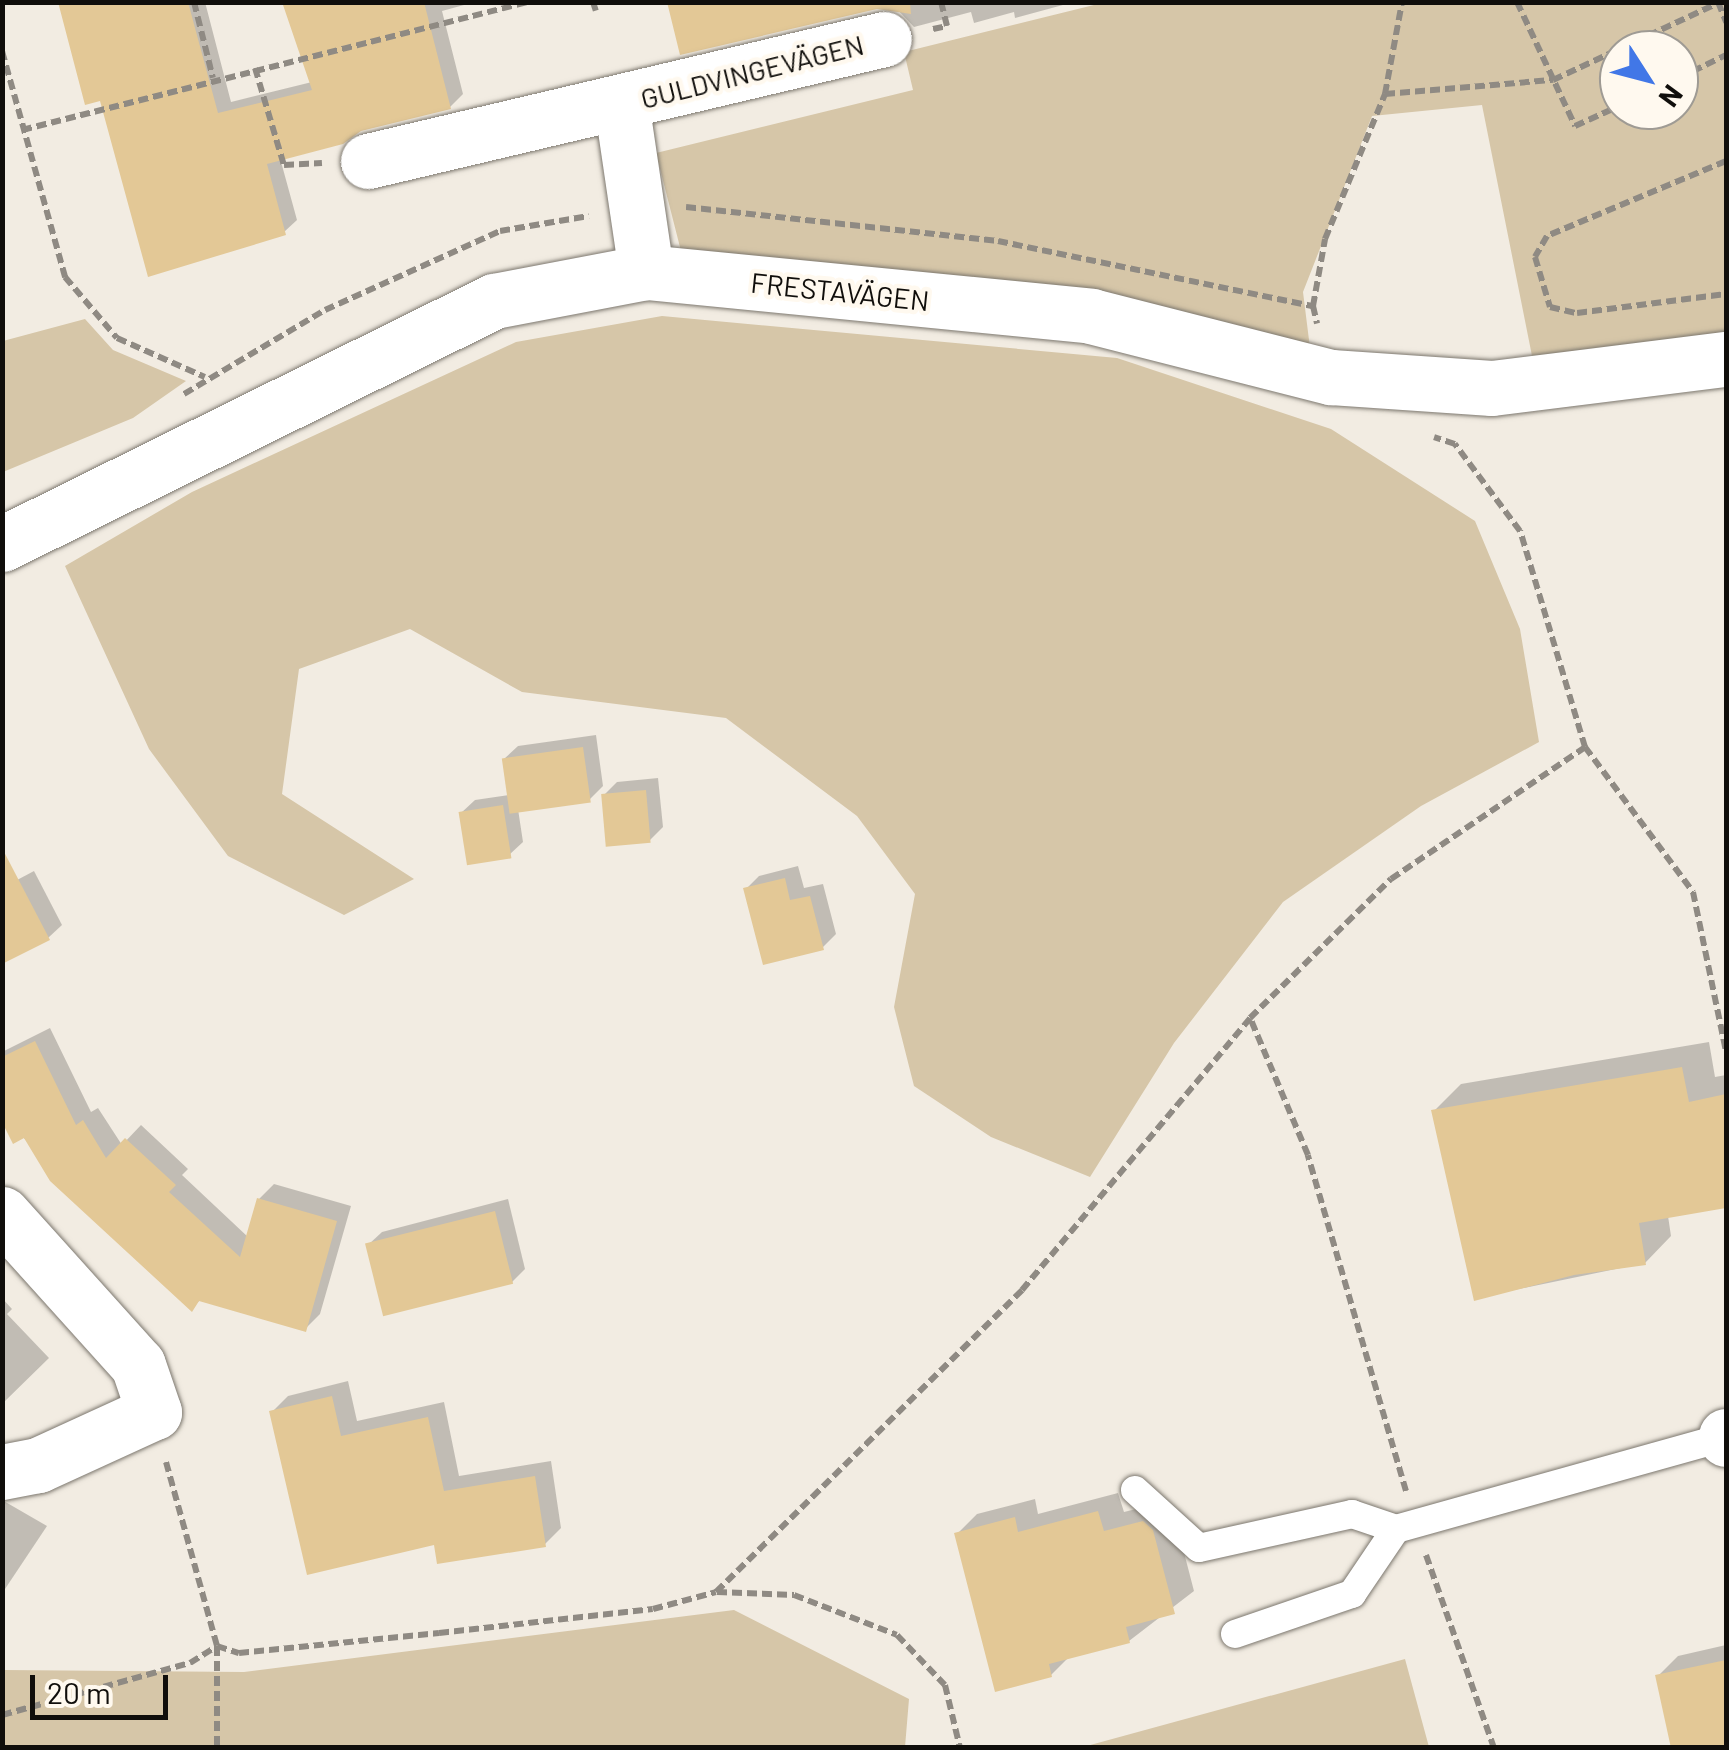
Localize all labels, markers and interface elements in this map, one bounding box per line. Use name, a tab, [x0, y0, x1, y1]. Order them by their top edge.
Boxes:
street label: GULDVINGEVÄGEN	[637, 27, 867, 115]
north arrow	[1599, 30, 1699, 130]
text: N	[1652, 79, 1691, 114]
street label: FRESTAVÄGEN	[749, 265, 931, 317]
scale bar	[35, 1655, 172, 1717]
text: 20 m	[47, 1674, 111, 1710]

